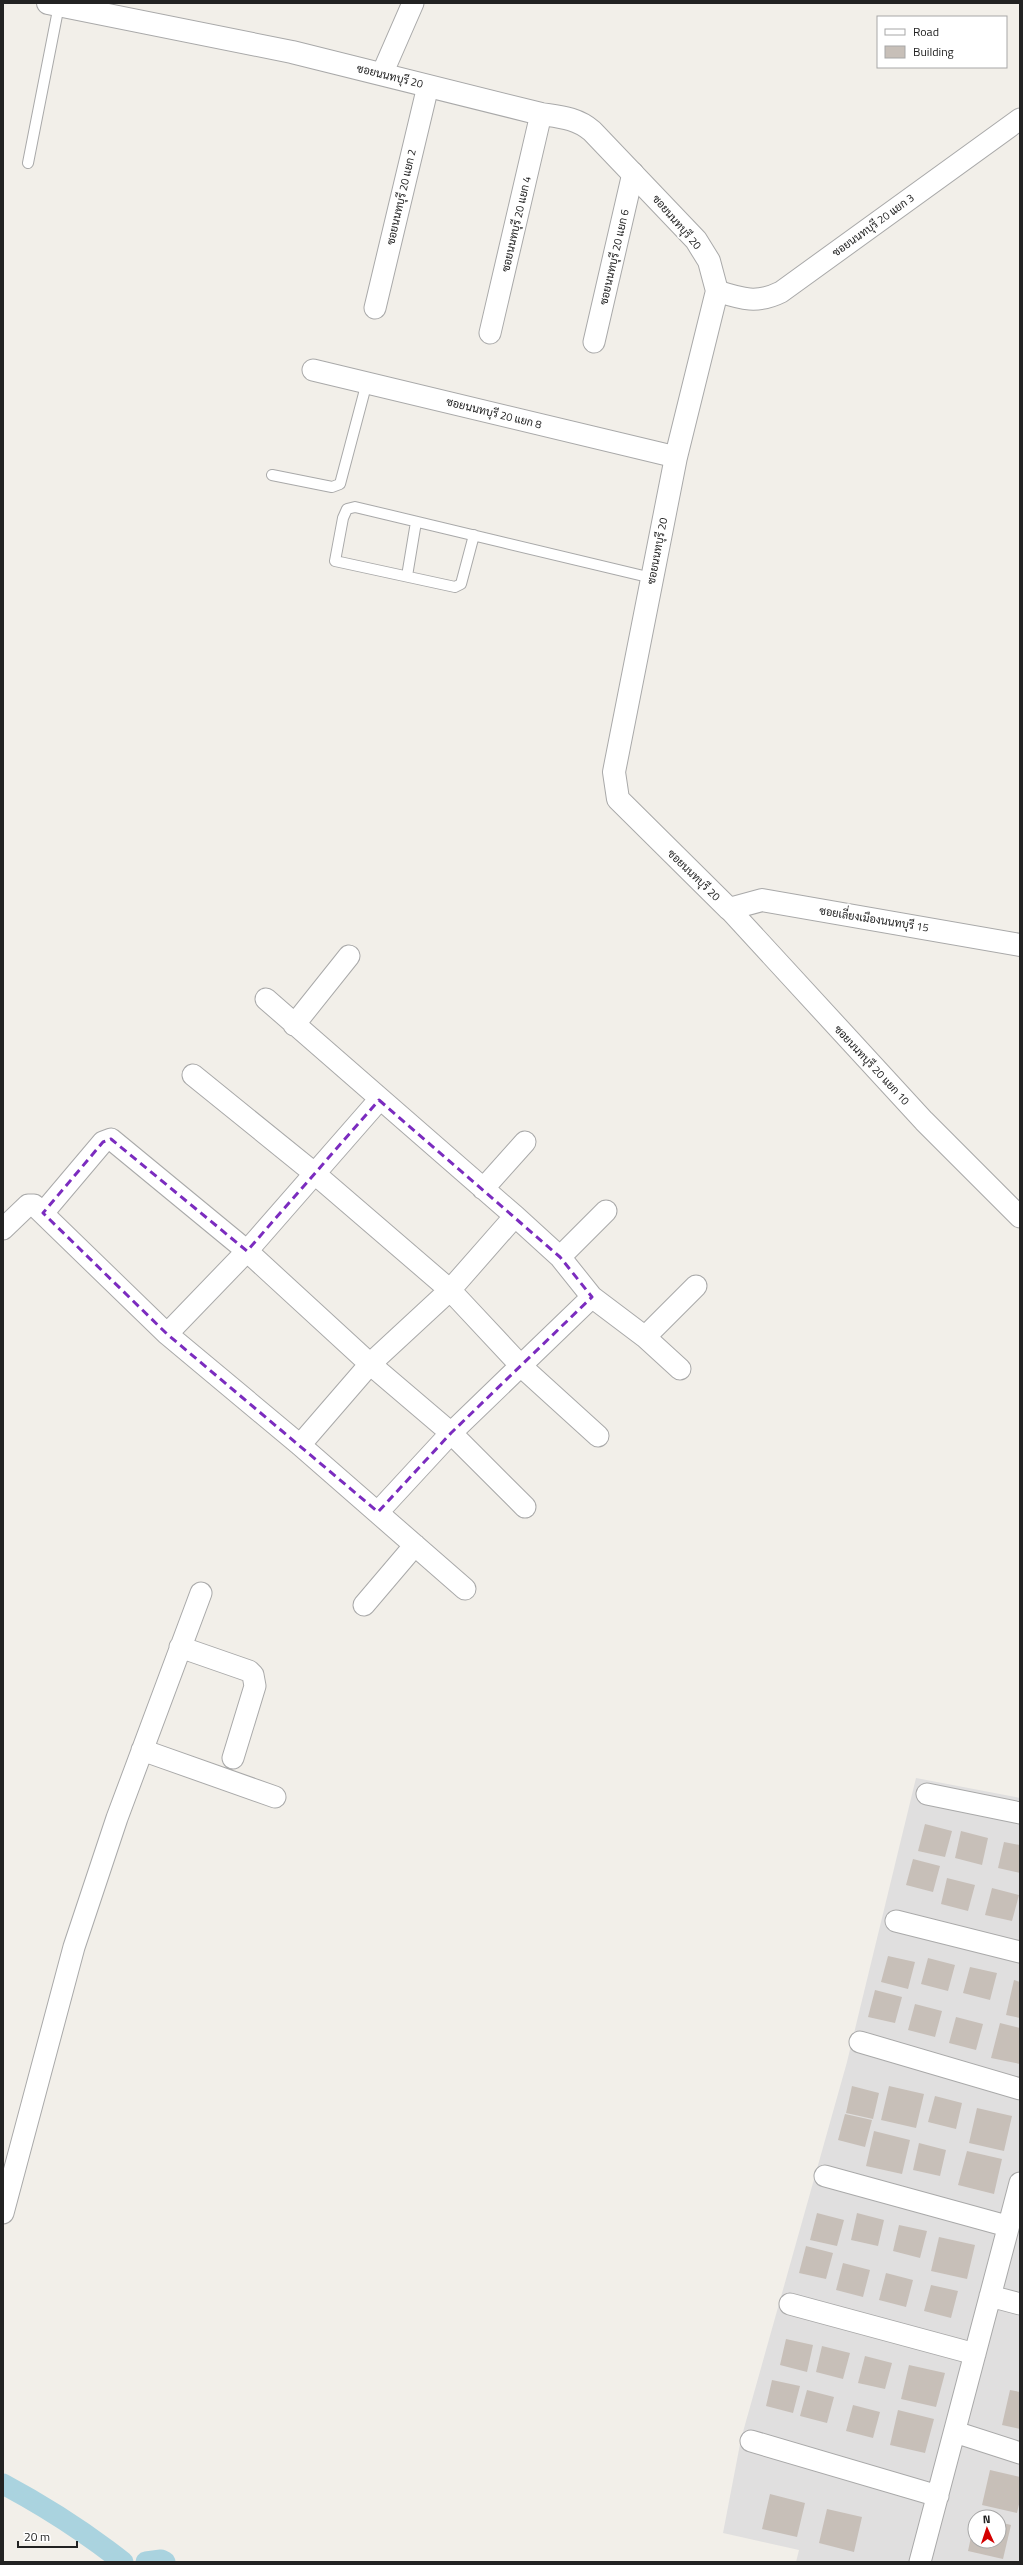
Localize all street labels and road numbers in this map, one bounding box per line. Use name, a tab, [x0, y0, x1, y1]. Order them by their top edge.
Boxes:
street label: ซอยนนทบุรี 20	[355, 60, 425, 93]
street label: ซอยนนทบุรี 20 แยก 2	[382, 147, 421, 247]
street label: ซอยนนทบุรี 20 แยก 4	[497, 174, 536, 274]
street label: ซอยนนทบุรี 20 แยก 3	[829, 190, 918, 261]
street label: ซอยนนทบุรี 20	[648, 191, 705, 254]
street label: ซอยนนทบุรี 20 แยก 6	[595, 207, 634, 307]
street label: ซอยนนทบุรี 20 แยก 8	[444, 393, 543, 434]
street label: ซอยนนทบุรี 20	[643, 516, 672, 586]
street label: ซอยนนทบุรี 20	[663, 846, 724, 905]
street label: ซอยเลี่ยงเมืองนนทบุรี 15	[818, 899, 930, 937]
street label: ซอยนนทบุรี 20 แยก 10	[830, 1021, 913, 1109]

